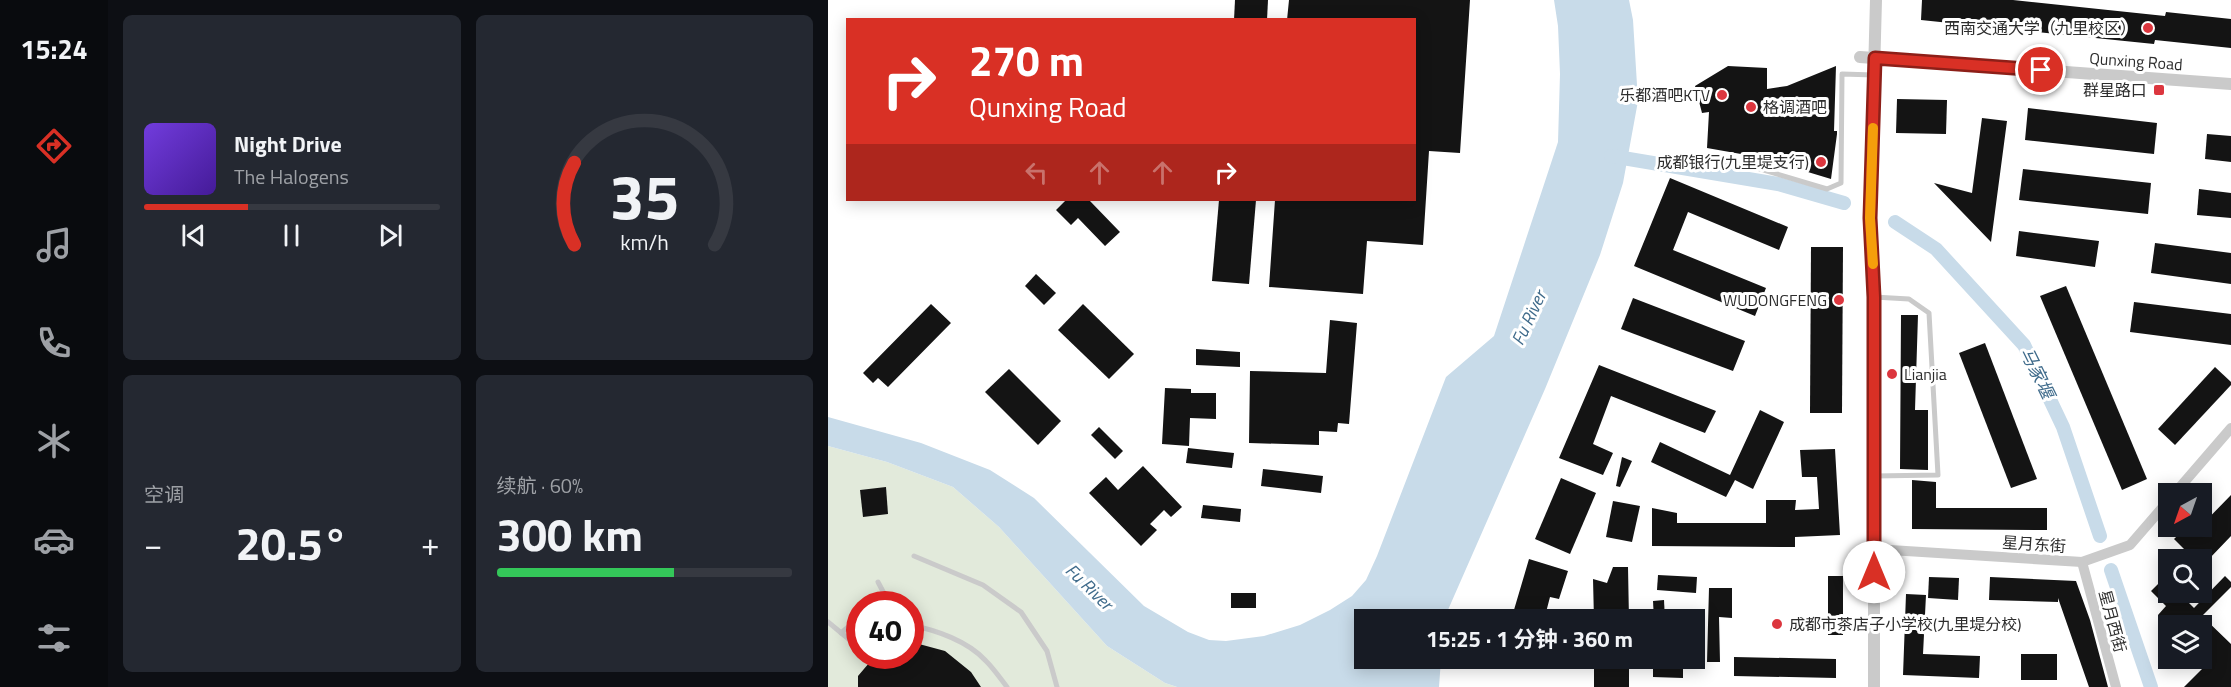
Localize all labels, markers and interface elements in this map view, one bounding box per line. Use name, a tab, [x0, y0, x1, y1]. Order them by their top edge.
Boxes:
place label: 西南交通大学（九里校区）	[1944, 16, 2136, 40]
marker: 西南交通大学（九里校区）	[2141, 21, 2155, 35]
text: 15:24	[20, 28, 88, 69]
text: 270 m	[969, 28, 1084, 92]
icon: right	[870, 42, 948, 120]
pin	[2015, 44, 2066, 95]
street label: Qunxing Road	[2089, 46, 2183, 76]
icon: arrive	[2024, 53, 2057, 86]
place label: 群星路口	[2083, 78, 2147, 102]
place label: 乐都酒吧KTV	[1619, 83, 1710, 107]
marker: 群星路口	[2152, 83, 2166, 97]
text: Qunxing Road	[969, 86, 1127, 127]
marker: 乐都酒吧KTV	[1715, 88, 1729, 102]
place label: 格调酒吧	[1763, 95, 1827, 119]
marker: 格调酒吧	[1744, 100, 1758, 114]
icon: directions	[33, 125, 75, 167]
text: Night Drive	[234, 127, 342, 161]
text: 35	[609, 148, 679, 243]
place label: 成都银行(九里堤支行)	[1657, 150, 1809, 174]
marker: 成都银行(九里堤支行)	[1814, 155, 1828, 169]
icon: left	[1020, 156, 1053, 189]
icon: ahead	[1083, 156, 1116, 189]
icon: ahead	[1146, 156, 1179, 189]
icon: right	[1209, 156, 1242, 189]
text: The Halogens	[234, 161, 349, 192]
icon: previous	[177, 219, 210, 252]
icon: pause	[275, 219, 308, 252]
icon: next	[374, 219, 407, 252]
icon: music	[33, 224, 75, 266]
text: km/h	[620, 226, 669, 258]
water label: Fu River	[1504, 284, 1554, 349]
place label: WUDONGFENG	[1723, 288, 1827, 312]
marker: WUDONGFENG	[1832, 293, 1846, 307]
icon: phone	[33, 322, 75, 364]
water label: 马家堰	[2013, 343, 2063, 406]
place label: Lianjia	[1904, 362, 1947, 386]
marker: Lianjia	[1885, 367, 1899, 381]
icon: climate	[33, 420, 75, 462]
text: 续航 · 60%	[497, 470, 583, 501]
text: 空调	[144, 479, 184, 510]
north arrow	[2158, 483, 2212, 537]
map controls	[2158, 483, 2212, 669]
text: 300 km	[497, 500, 643, 568]
text: 20.5°	[236, 509, 348, 577]
icon: car	[33, 519, 75, 561]
text: −	[144, 519, 162, 569]
text: +	[421, 519, 439, 569]
street label: 星月东街	[2001, 530, 2067, 558]
position arrow	[1842, 540, 1906, 604]
button: search	[2158, 549, 2212, 603]
water label: Fu River	[1059, 557, 1121, 618]
street label: 星月西街	[2093, 587, 2133, 655]
speed limit sign: 40	[846, 591, 924, 669]
place label: 成都市茶店子小学校(九里堤分校)	[1789, 612, 2021, 636]
button: layers	[2158, 615, 2212, 669]
icon: filters	[33, 617, 75, 659]
marker: 成都市茶店子小学校(九里堤分校)	[1770, 617, 1784, 631]
text: 15:25 · 1 分钟 · 360 m	[1426, 622, 1633, 656]

